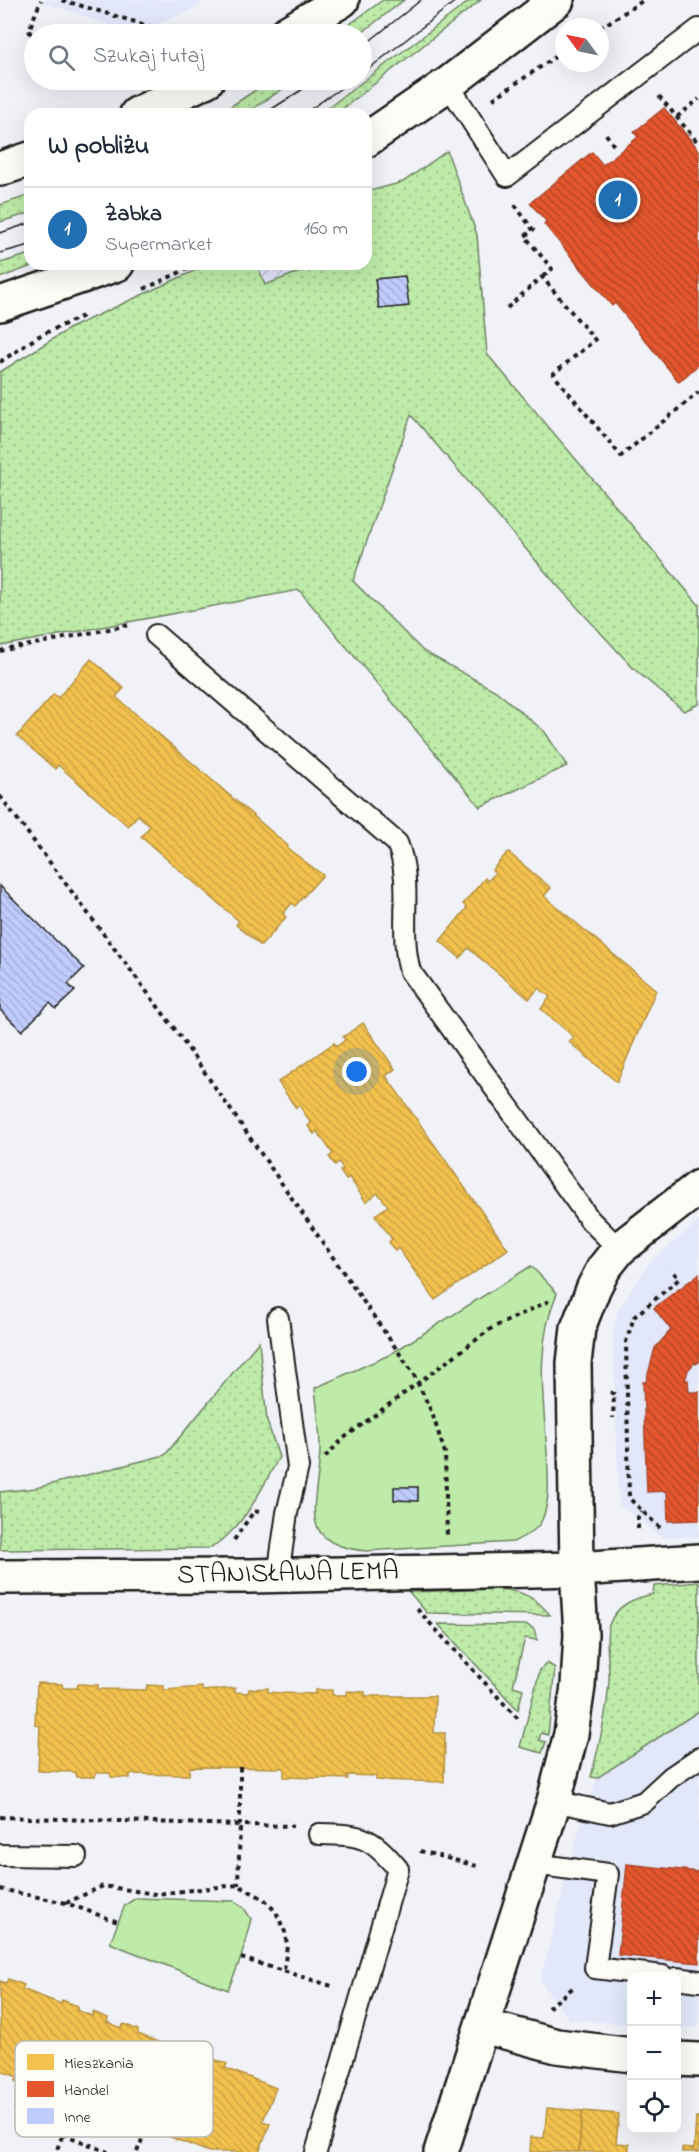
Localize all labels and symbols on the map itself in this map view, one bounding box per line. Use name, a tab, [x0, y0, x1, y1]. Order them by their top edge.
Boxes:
north arrow	[555, 18, 609, 72]
pin: 1	[598, 178, 638, 222]
your location	[342, 1057, 371, 1086]
street label: STANISŁAWA LEMA	[177, 1553, 399, 1595]
legend	[15, 2041, 213, 2137]
text: Mieszkania	[64, 2052, 134, 2076]
text: Handel	[64, 2079, 109, 2103]
text: Inne	[64, 2106, 92, 2130]

